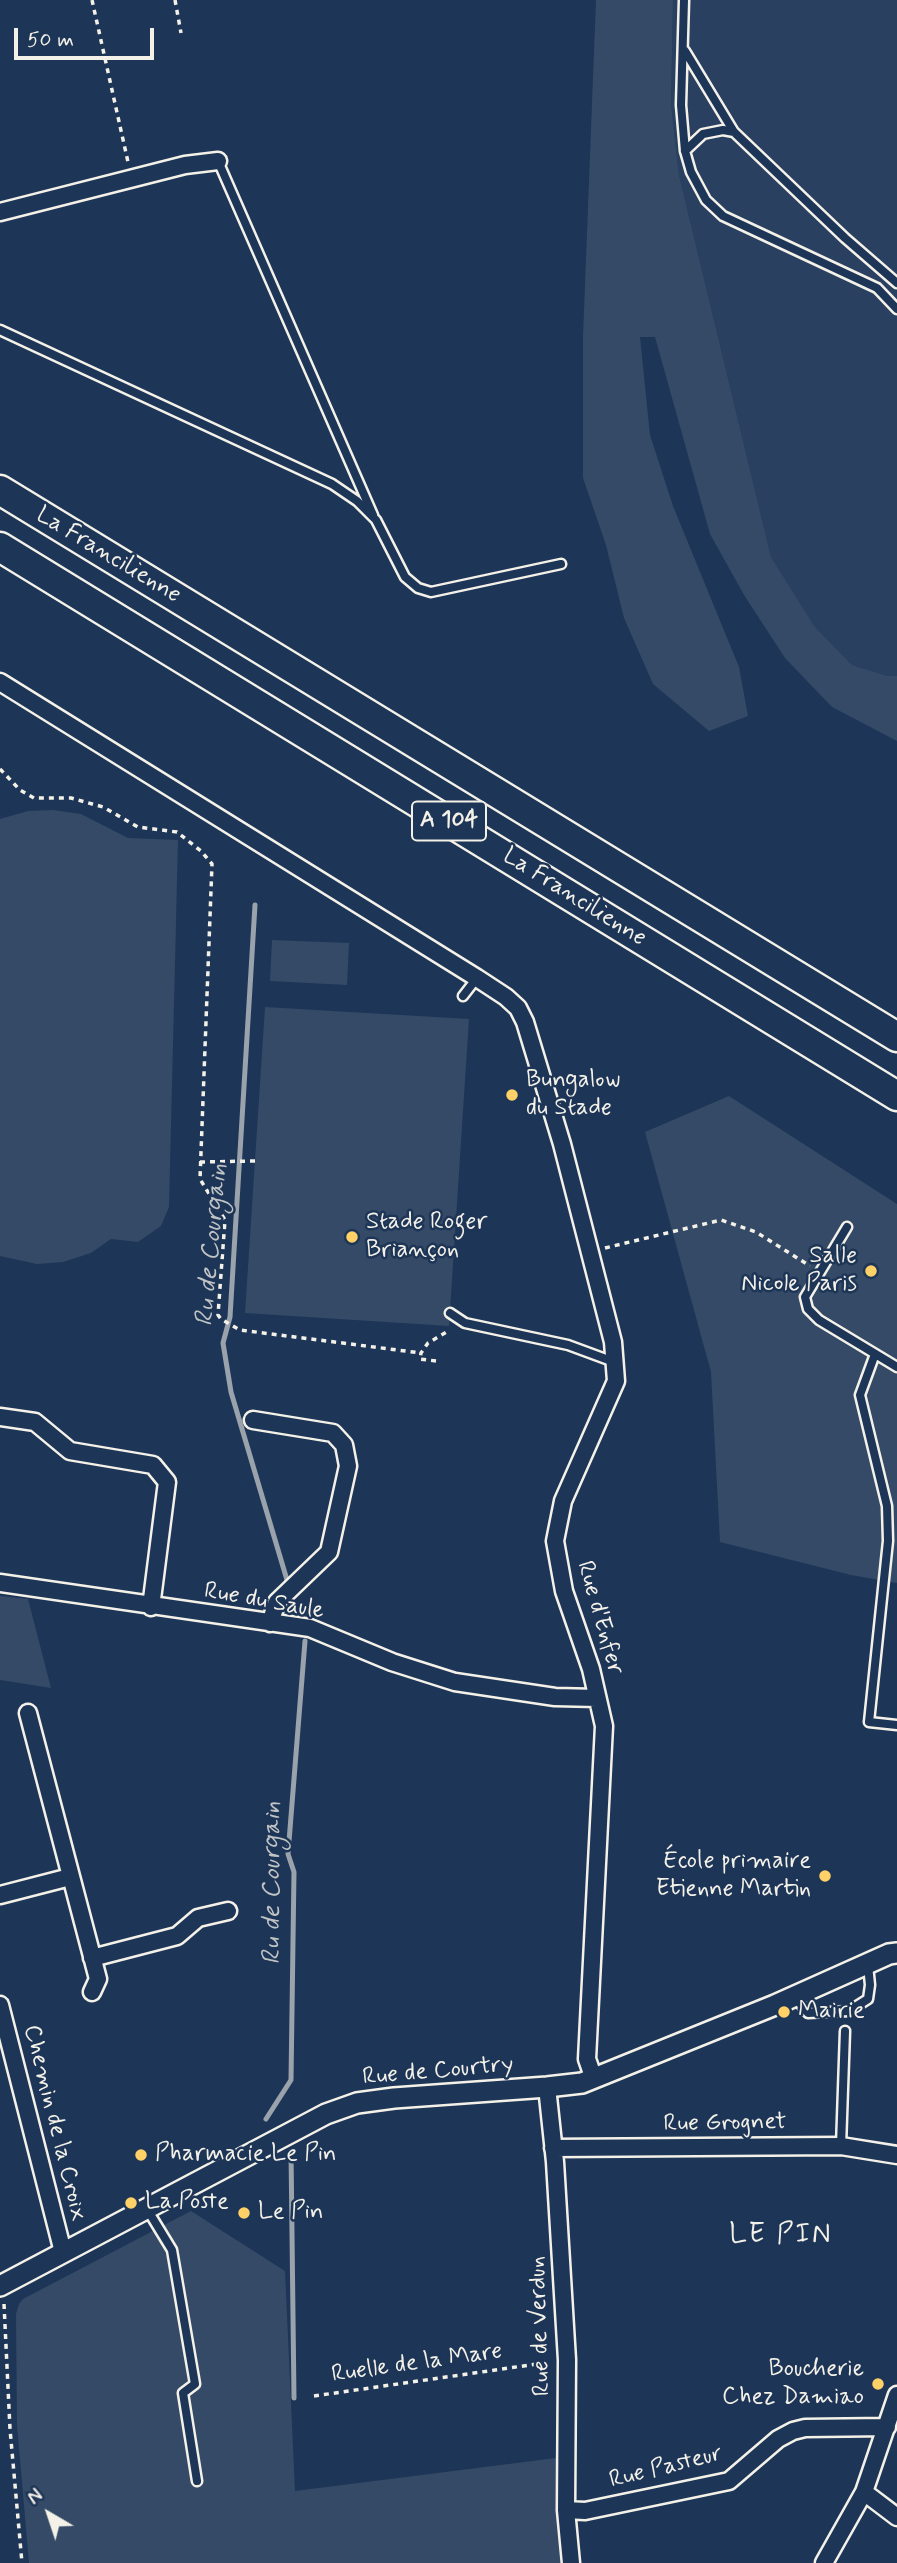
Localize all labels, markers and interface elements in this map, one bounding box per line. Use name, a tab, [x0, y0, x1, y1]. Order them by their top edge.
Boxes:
scale bar	[18, 14, 158, 58]
text: 50 m	[27, 26, 74, 54]
street label: La Francilienne	[30, 501, 186, 611]
road number: A 104	[412, 802, 486, 841]
street label: La Francilienne	[497, 842, 651, 954]
place label: Bungalow du Stade	[526, 1067, 620, 1123]
marker: Bungalow du Stade	[504, 1087, 520, 1103]
water label: Ru de Courgain	[190, 1162, 236, 1328]
place label: Stade Roger Briançon	[366, 1209, 487, 1265]
marker: Stade Roger Briançon	[344, 1229, 360, 1245]
place label: Salle Nicole Paris	[741, 1243, 857, 1299]
marker: Salle Nicole Paris	[863, 1263, 879, 1279]
street label: Rue d'Enfer	[569, 1558, 629, 1678]
street label: Rue du Saule	[202, 1577, 326, 1627]
water label: Ru de Courgain	[258, 1801, 290, 1965]
place label: École primaire Etienne Martin	[656, 1848, 811, 1904]
marker: École primaire Etienne Martin	[817, 1868, 833, 1884]
place label: Mairie	[798, 1998, 865, 2026]
marker: Mairie	[776, 2004, 792, 2020]
street label: Chemin de la Croix	[16, 2022, 92, 2224]
street label: Rue de Courtry	[361, 2051, 515, 2093]
street label: Rue Grognet	[663, 2109, 787, 2139]
place label: Pharmacie Le Pin	[155, 2141, 337, 2169]
marker: Pharmacie Le Pin	[133, 2147, 149, 2163]
place label: La Poste	[145, 2189, 229, 2217]
marker: La Poste	[123, 2195, 139, 2211]
place label: Le Pin	[258, 2199, 324, 2227]
marker: Le Pin	[236, 2205, 252, 2221]
district label: LE PIN	[730, 2219, 832, 2253]
street label: Rue de Verdun	[524, 2255, 558, 2397]
street label: Ruelle de la Mare	[330, 2338, 504, 2390]
place label: Boucherie Chez Damiao	[722, 2356, 864, 2412]
marker: Boucherie Chez Damiao	[870, 2376, 886, 2392]
street label: Rue Pasteur	[606, 2440, 726, 2496]
north arrow	[14, 2479, 84, 2549]
text: N	[23, 2484, 48, 2511]

